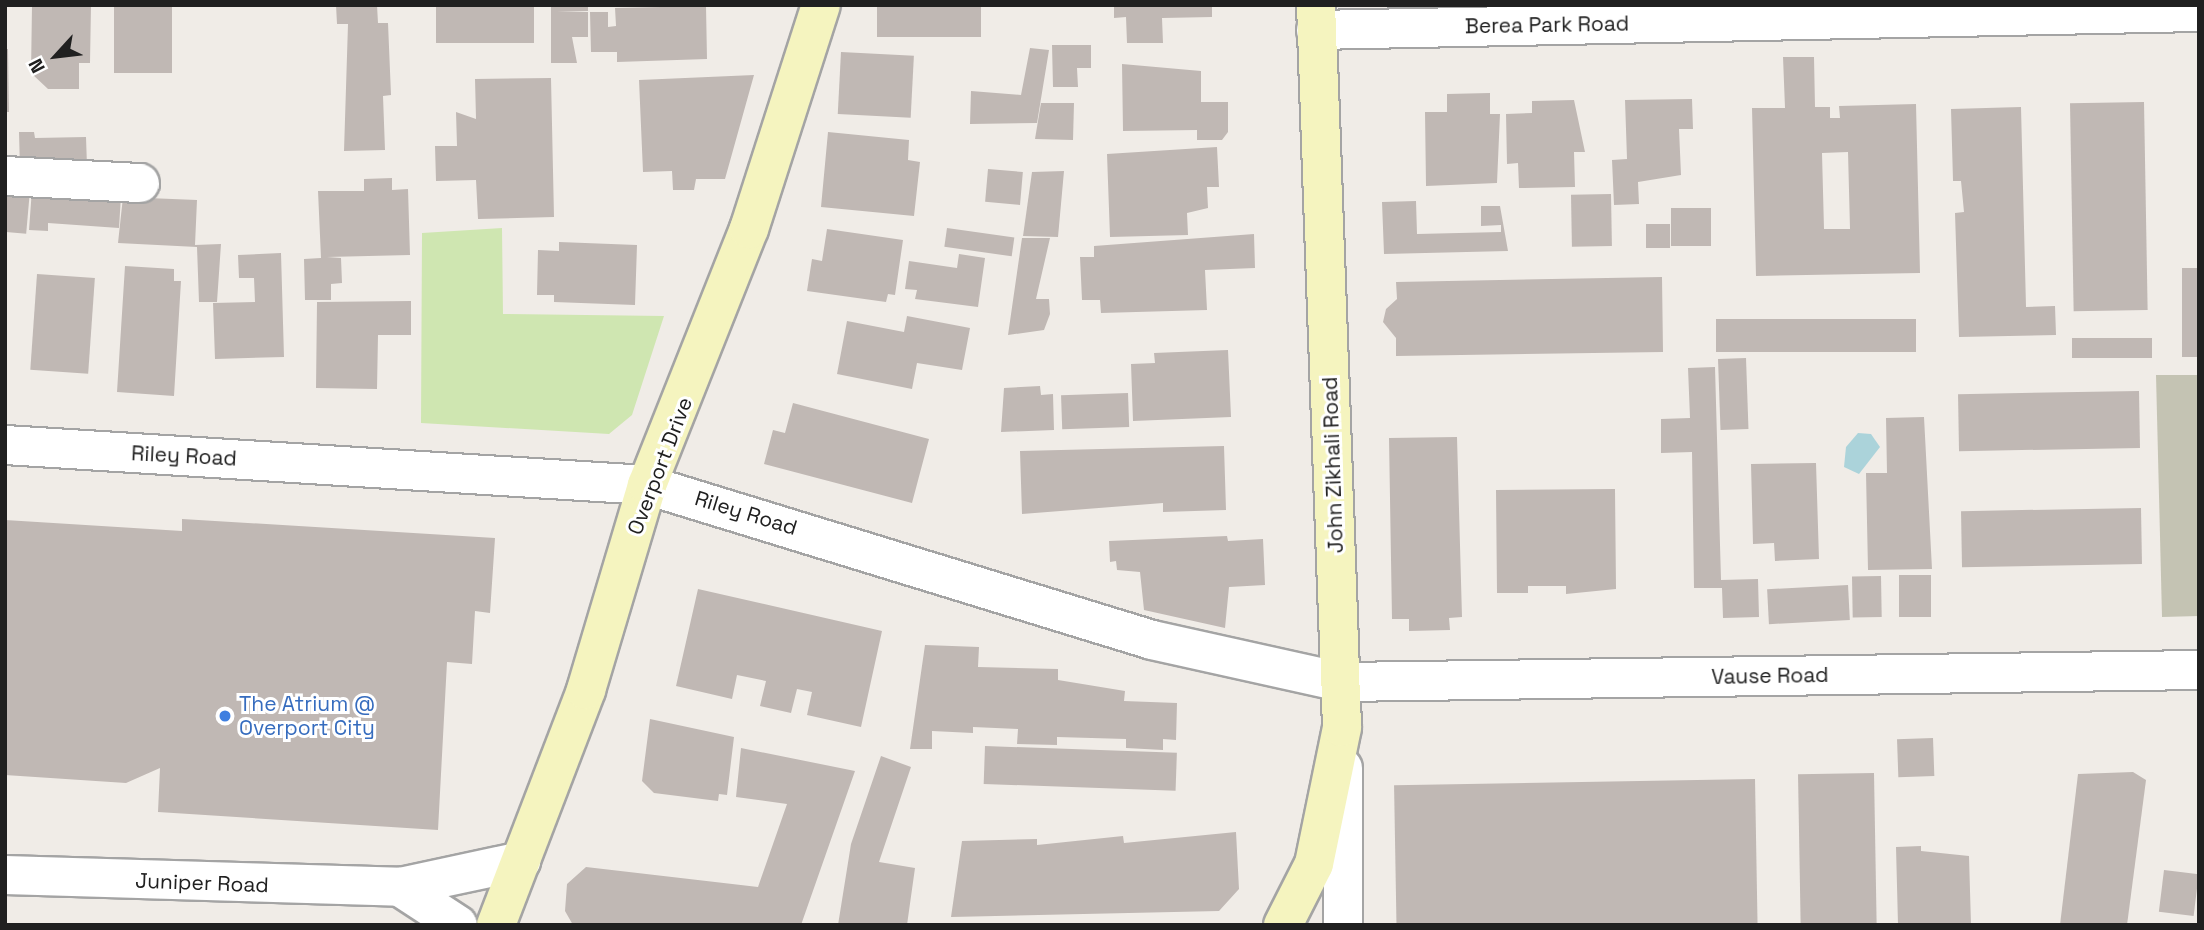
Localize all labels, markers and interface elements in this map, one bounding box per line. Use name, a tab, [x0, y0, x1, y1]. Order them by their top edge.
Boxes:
street label: Berea Park Road	[1465, 11, 1629, 39]
north arrow	[21, 21, 91, 91]
text: N	[23, 54, 51, 77]
street label: John Zikhali Road	[1317, 376, 1349, 554]
street label: Overport Drive	[622, 394, 698, 538]
street label: Riley Road	[131, 441, 237, 471]
street label: Riley Road	[692, 485, 800, 541]
street label: Vause Road	[1711, 662, 1829, 690]
place label: The Atrium @ Overport City	[239, 691, 375, 741]
marker: The Atrium @ Overport City	[217, 708, 233, 724]
street label: Juniper Road	[135, 868, 269, 898]

